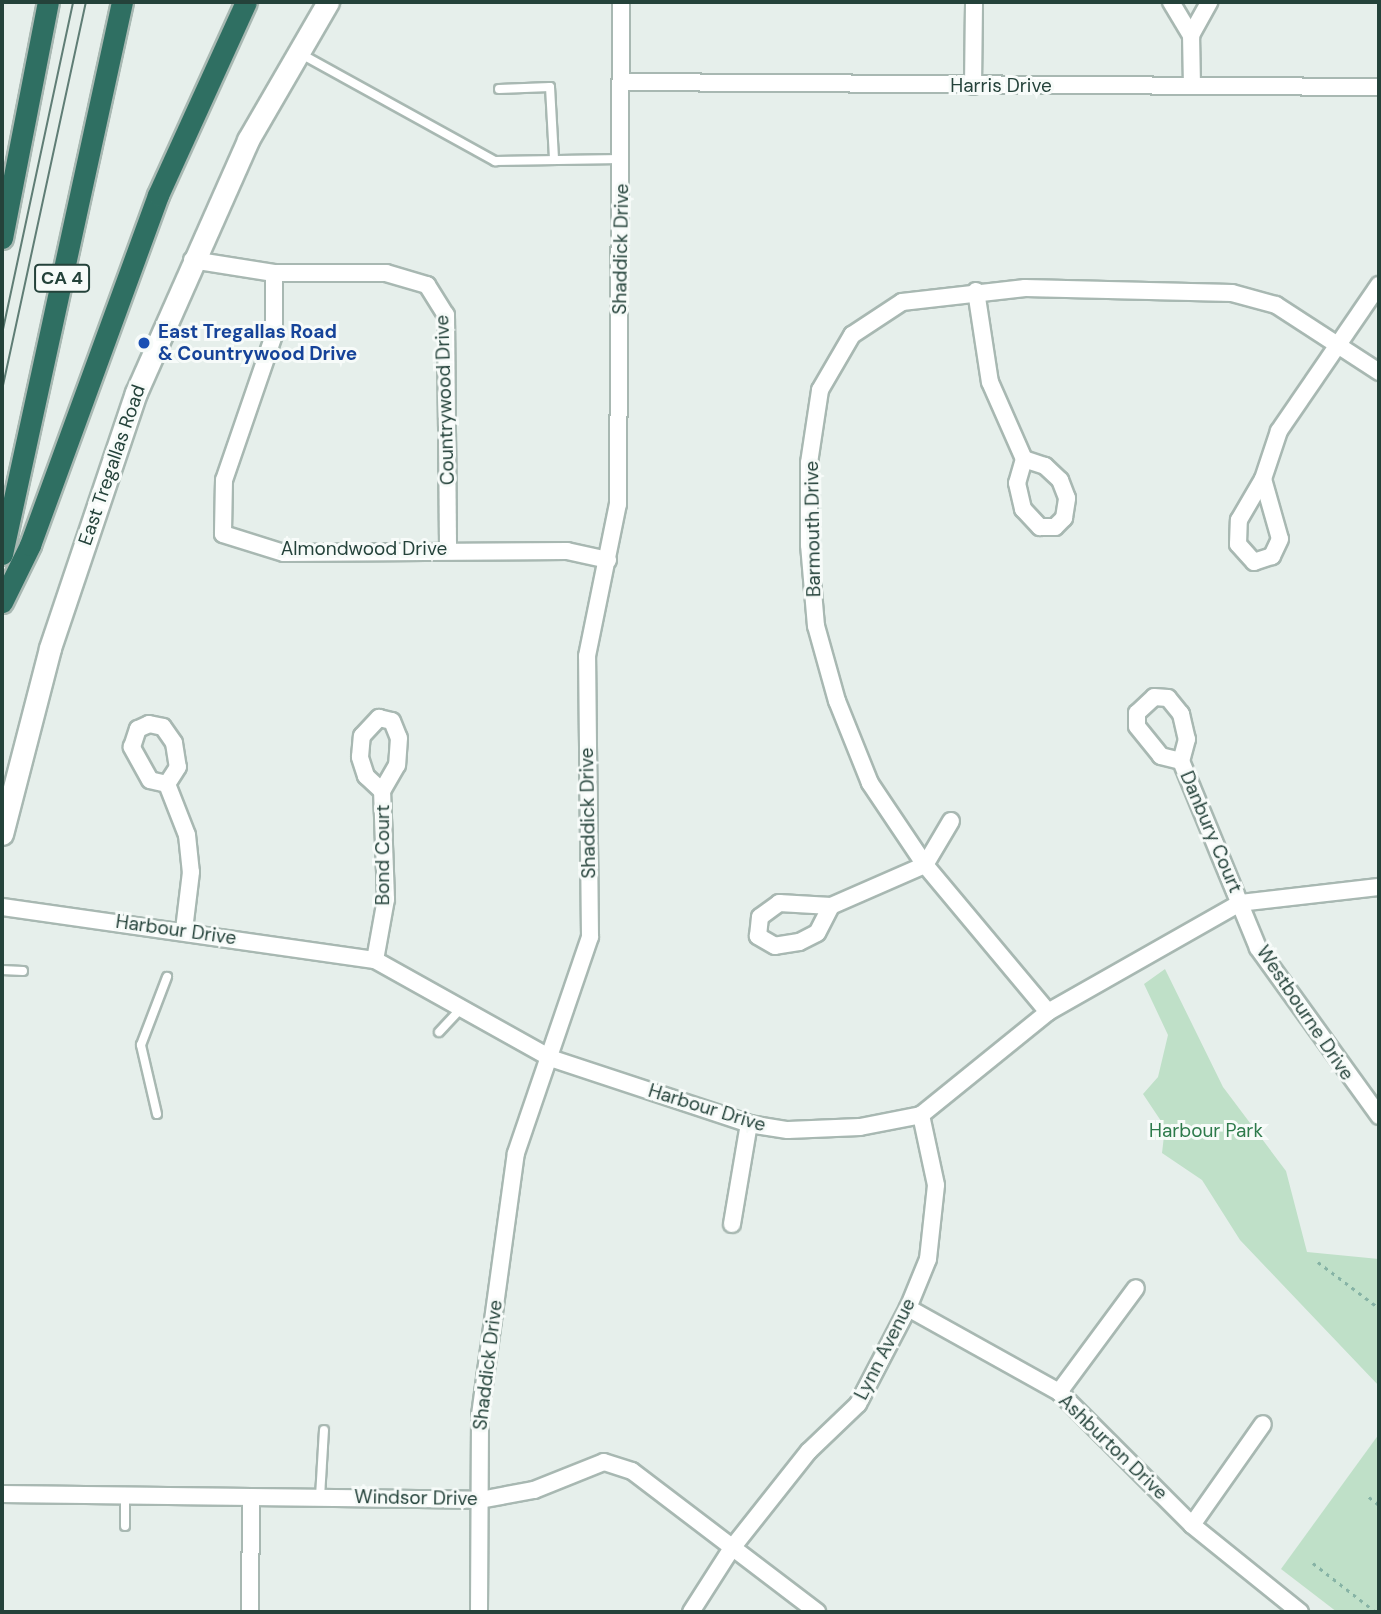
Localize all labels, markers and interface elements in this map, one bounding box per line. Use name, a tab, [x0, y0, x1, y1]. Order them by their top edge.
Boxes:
street label: Harris Drive	[950, 75, 1052, 97]
street label: Shaddick Drive	[608, 183, 634, 315]
road number: CA 4	[34, 264, 90, 292]
street label: Countrywood Drive	[431, 314, 459, 486]
place label: East Tregallas Road & Countrywood Drive	[158, 321, 357, 365]
marker: East Tregallas Road & Countrywood Drive	[136, 335, 152, 351]
street label: East Tregallas Road	[74, 382, 150, 548]
street label: Barmouth Drive	[800, 461, 826, 597]
street label: Almondwood Drive	[281, 538, 447, 560]
street label: Shaddick Drive	[575, 747, 601, 879]
street label: Danbury Court	[1175, 768, 1247, 896]
street label: Bond Court	[372, 805, 394, 905]
street label: Harbour Drive	[114, 910, 238, 950]
street label: Westbourne Drive	[1251, 941, 1359, 1085]
street label: Harbour Drive	[646, 1079, 768, 1137]
park label: Harbour Park	[1149, 1120, 1263, 1142]
street label: Lynn Avenue	[850, 1294, 920, 1404]
street label: Shaddick Drive	[469, 1299, 507, 1431]
street label: Ashburton Drive	[1054, 1389, 1172, 1505]
street label: Windsor Drive	[354, 1486, 478, 1510]

